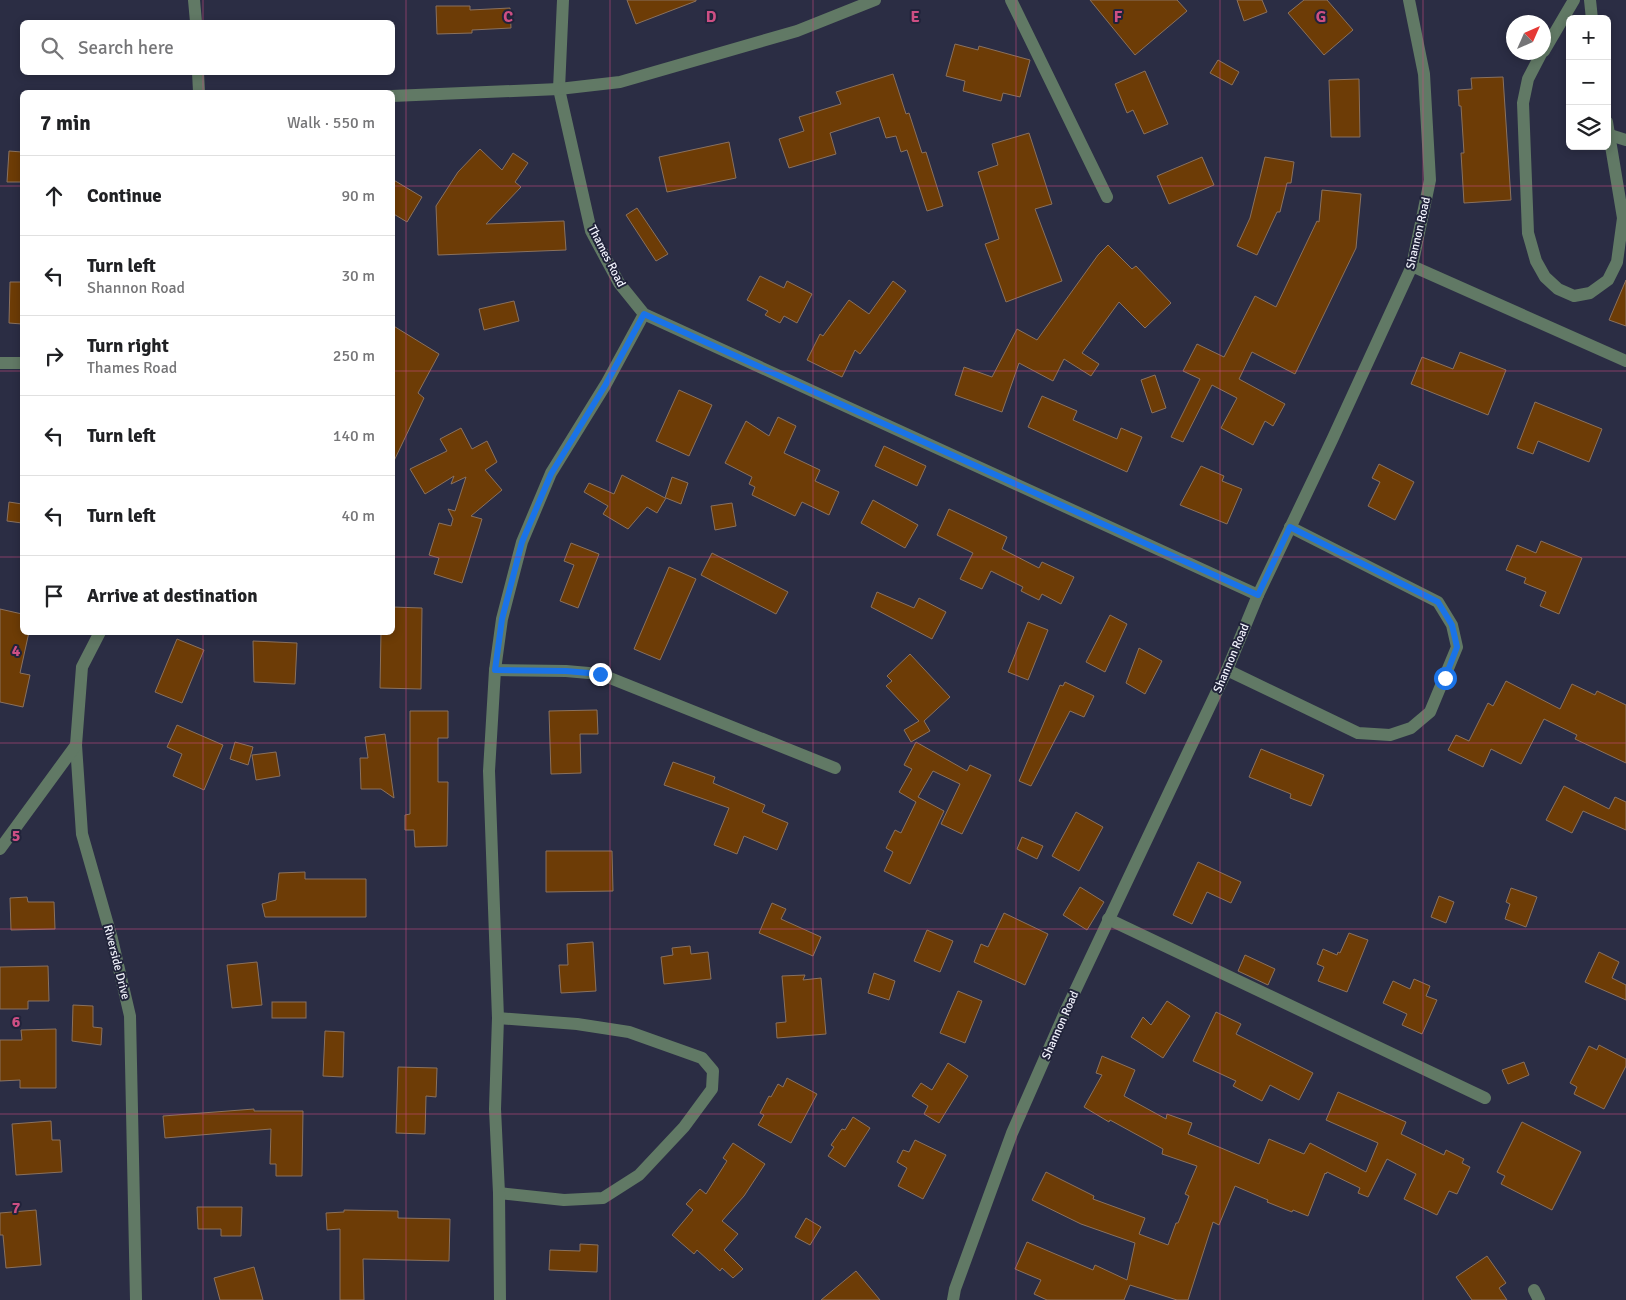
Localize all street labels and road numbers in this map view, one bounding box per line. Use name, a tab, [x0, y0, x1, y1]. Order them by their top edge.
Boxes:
street label: Shannon Road	[1403, 196, 1434, 271]
street label: Thames Road	[585, 223, 629, 290]
street label: Shannon Road	[1210, 621, 1253, 695]
street label: Riverside Drive	[100, 923, 133, 1001]
street label: Shannon Road	[1039, 989, 1082, 1062]

